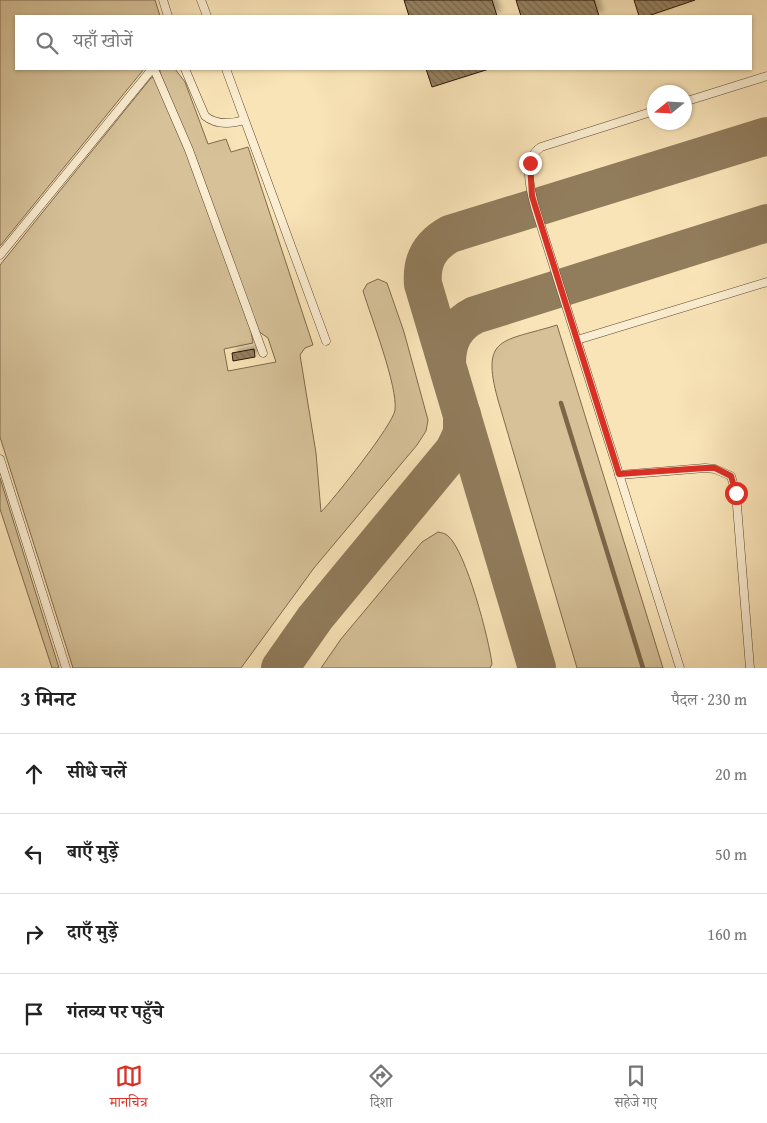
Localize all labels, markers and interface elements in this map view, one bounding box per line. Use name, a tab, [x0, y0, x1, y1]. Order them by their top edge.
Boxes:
search box	[15, 15, 752, 70]
text: यहाँ खोजें	[73, 26, 133, 54]
icon: search	[33, 29, 61, 57]
north arrow	[647, 85, 692, 130]
route end	[519, 152, 542, 175]
route start	[725, 482, 748, 505]
text: 3 मिनट	[20, 683, 75, 714]
text: पैदल · 230 m	[671, 687, 747, 711]
text: सीधे चलें	[67, 757, 126, 785]
icon: ahead	[20, 760, 48, 788]
text: 20 m	[715, 762, 747, 786]
text: बाएँ मुड़ें	[67, 837, 118, 865]
icon: left	[20, 840, 48, 868]
text: 50 m	[715, 842, 747, 866]
text: दाएँ मुड़ें	[67, 917, 118, 945]
icon: right	[20, 920, 48, 948]
text: 160 m	[707, 922, 747, 946]
text: गंतव्य पर पहुँचे	[67, 997, 163, 1025]
icon: arrive	[20, 1000, 48, 1028]
tab: मानचित्र	[110, 1062, 148, 1116]
tab: दिशा	[367, 1062, 395, 1116]
tab: सहेजे गए	[614, 1062, 657, 1116]

